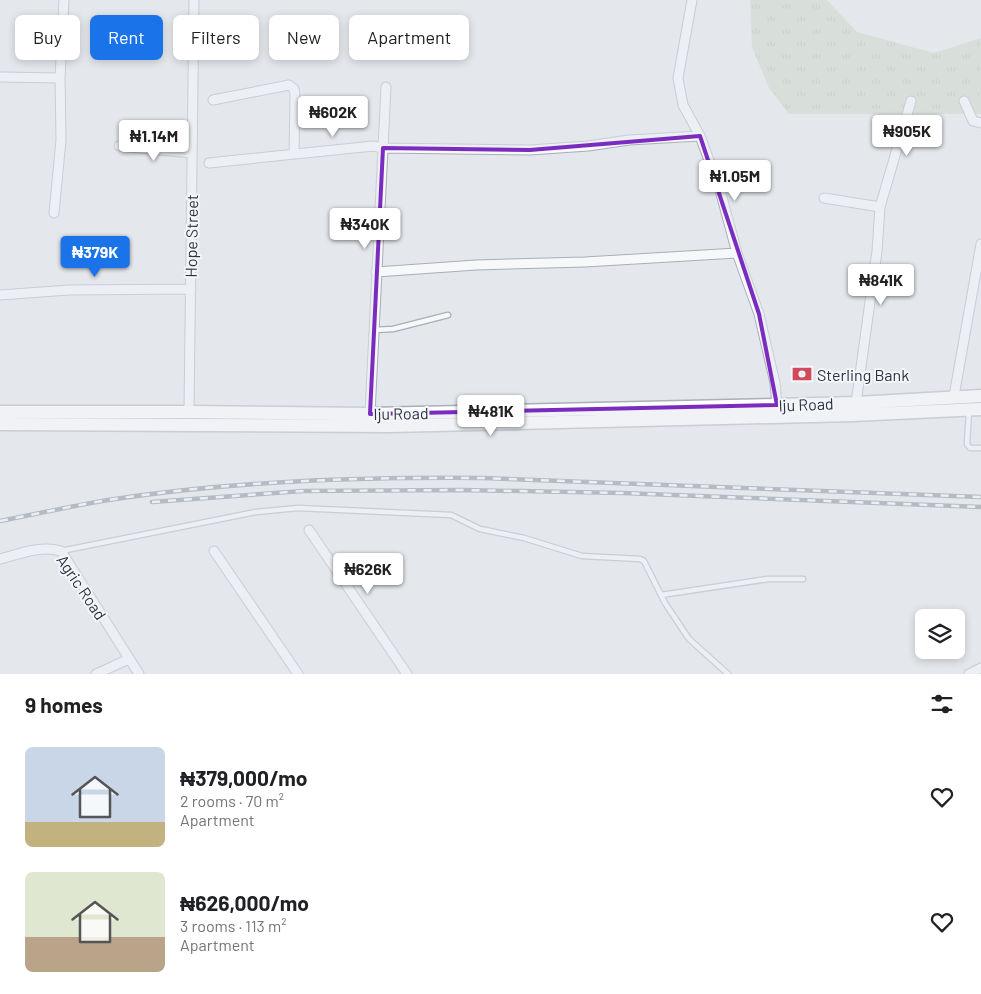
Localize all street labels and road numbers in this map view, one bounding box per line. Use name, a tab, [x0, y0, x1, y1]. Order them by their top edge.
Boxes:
street label: Hope Street	[181, 194, 201, 278]
street label: Iju Road	[778, 394, 834, 414]
street label: Iju Road	[373, 403, 429, 423]
street label: Agric Road	[53, 551, 111, 623]

